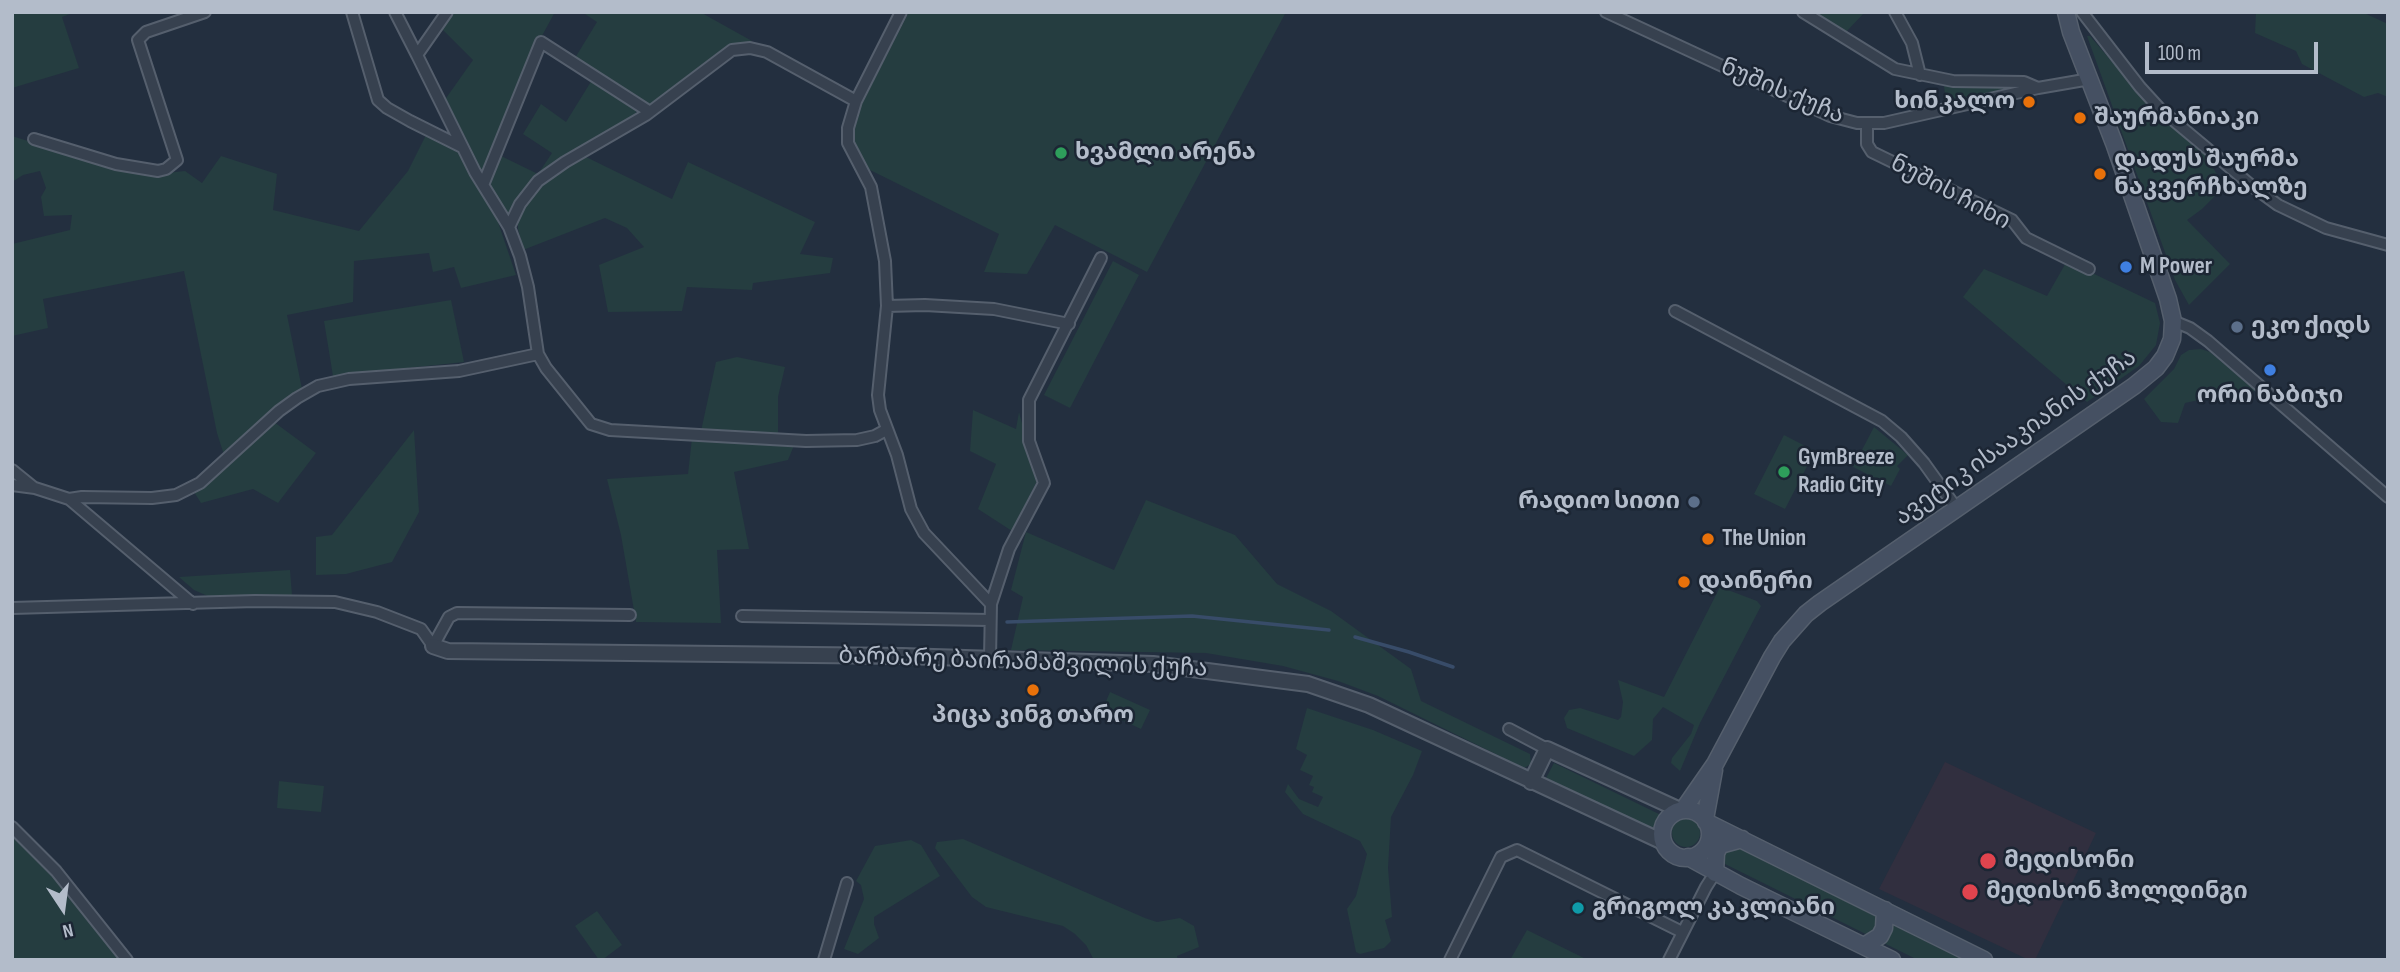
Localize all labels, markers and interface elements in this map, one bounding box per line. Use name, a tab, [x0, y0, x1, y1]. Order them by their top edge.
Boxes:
scale bar	[2148, 28, 2321, 72]
text: 100 m	[2158, 41, 2201, 66]
street label: ნუშის ქუჩა	[1716, 53, 1848, 131]
place label: ხინკალო	[1894, 88, 2015, 116]
marker: ხინკალო	[2021, 94, 2037, 110]
place label: შაურმანიაკი	[2094, 104, 2259, 132]
marker: შაურმანიაკი	[2072, 110, 2088, 126]
place label: ხვამლი არენა	[1075, 139, 1256, 167]
marker: ხვამლი არენა	[1053, 145, 1069, 161]
place label: დადუს შაურმა ნაკვერჩხალზე	[2114, 146, 2308, 202]
street label: ნუშის ჩიხი	[1885, 149, 2015, 237]
marker: დადუს შაურმა ნაკვერჩხალზე	[2092, 166, 2108, 182]
place label: M Power	[2140, 253, 2212, 281]
marker: M Power	[2118, 259, 2134, 275]
place label: ეკო ქიდს	[2251, 313, 2371, 341]
marker: ეკო ქიდს	[2229, 319, 2245, 335]
street label: ავეტიკ ისააკიანის ქუჩა	[1890, 344, 2142, 532]
marker: ორი ნაბიჯი	[2262, 362, 2278, 378]
place label: ორი ნაბიჯი	[2197, 382, 2343, 410]
place label: GymBreeze Radio City	[1798, 444, 1895, 500]
marker: GymBreeze Radio City	[1776, 464, 1792, 480]
place label: რადიო სითი	[1518, 488, 1680, 516]
marker: რადიო სითი	[1686, 494, 1702, 510]
place label: The Union	[1722, 525, 1806, 553]
marker: The Union	[1700, 531, 1716, 547]
place label: დაინერი	[1698, 568, 1813, 596]
marker: დაინერი	[1676, 574, 1692, 590]
street label: ბარბარე ბაირამაშვილის ქუჩა	[838, 642, 1208, 684]
marker: პიცა კინგ თარო	[1025, 682, 1041, 698]
place label: პიცა კინგ თარო	[932, 702, 1134, 730]
place label: მედისონი	[2004, 847, 2135, 875]
marker: მედისონი	[1978, 851, 1998, 871]
north arrow	[28, 874, 98, 944]
place label: მედისონ ჰოლდინგი	[1986, 878, 2248, 906]
marker: მედისონ ჰოლდინგი	[1960, 882, 1980, 902]
place label: გრიგოლ კაკლიანი	[1592, 894, 1835, 922]
marker: გრიგოლ კაკლიანი	[1570, 900, 1586, 916]
text: N	[60, 918, 75, 942]

